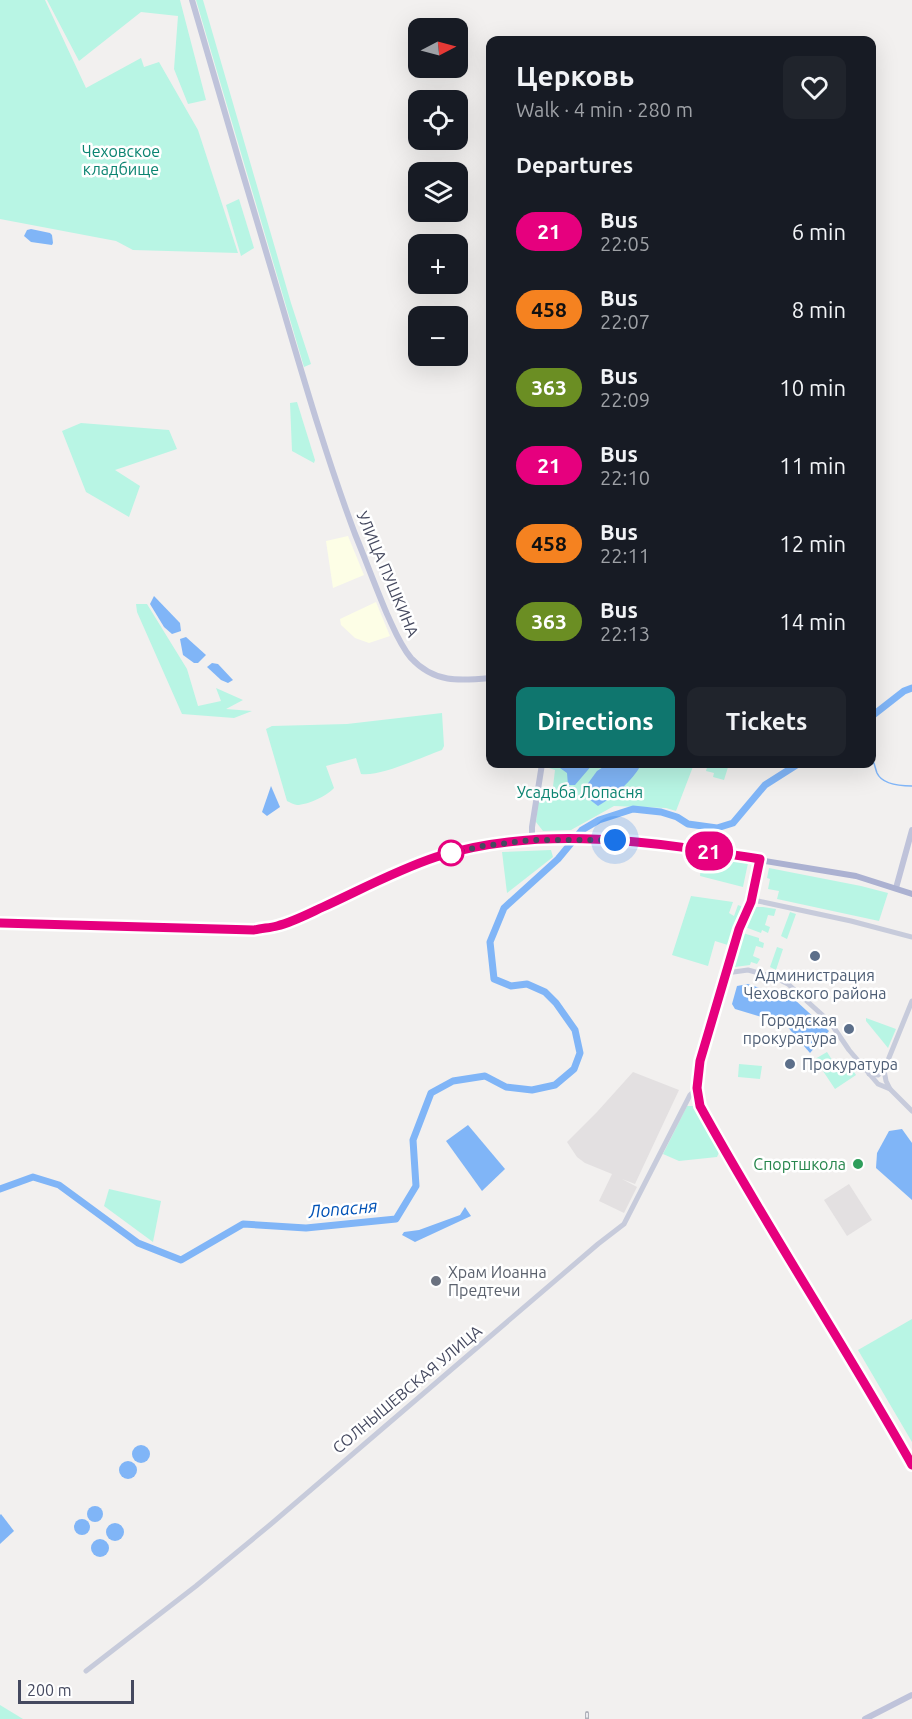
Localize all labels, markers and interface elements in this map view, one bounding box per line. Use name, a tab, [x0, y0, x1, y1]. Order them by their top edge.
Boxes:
north arrow	[408, 18, 468, 78]
map controls	[408, 18, 468, 366]
button: heart	[783, 56, 846, 119]
text: Церковь	[516, 60, 634, 91]
button: locate	[408, 90, 468, 150]
text: Walk · 4 min · 280 m	[516, 98, 693, 121]
park label: Чеховское кладбище	[82, 142, 160, 178]
text: Departures	[516, 152, 633, 177]
button: layers	[408, 162, 468, 222]
text: Bus	[600, 207, 638, 232]
text: 21	[537, 219, 561, 243]
text: 6 min	[792, 219, 846, 244]
text: 22:05	[600, 232, 650, 255]
button: +	[408, 234, 468, 294]
text: Bus	[600, 285, 638, 310]
text: 458	[531, 297, 567, 321]
text: 8 min	[792, 297, 846, 322]
button: −	[408, 306, 468, 366]
text: 22:07	[600, 310, 650, 333]
text: Bus	[600, 363, 638, 388]
text: 363	[531, 375, 567, 399]
text: 10 min	[779, 375, 846, 400]
text: 22:09	[600, 388, 650, 411]
text: Bus	[600, 441, 638, 466]
text: 21	[537, 453, 561, 477]
text: 11 min	[779, 453, 846, 478]
text: 22:10	[600, 466, 650, 489]
street label: УЛИЦА ПУШКИНА	[353, 508, 423, 640]
text: Bus	[600, 519, 638, 544]
text: 458	[531, 531, 567, 555]
text: 12 min	[779, 531, 846, 556]
text: 22:11	[600, 544, 650, 567]
text: Bus	[600, 597, 638, 622]
text: 363	[531, 609, 567, 633]
text: 14 min	[779, 609, 846, 634]
text: 22:13	[600, 622, 650, 645]
button: Directions	[516, 687, 675, 756]
button: Tickets	[687, 687, 846, 756]
park label: Усадьба Лопасня	[517, 783, 643, 801]
your location	[600, 825, 630, 855]
line badge: 21	[682, 832, 736, 870]
text: 21	[697, 839, 721, 863]
unlabelled marker	[438, 840, 464, 866]
marker: Администрация Чеховского района	[808, 949, 822, 963]
place label: Администрация Чеховского района	[744, 966, 886, 1002]
place label: Городская прокуратура	[743, 1011, 837, 1047]
marker: Городская прокуратура	[842, 1022, 856, 1036]
place label: Прокуратура	[802, 1055, 898, 1073]
marker: Прокуратура	[783, 1057, 797, 1071]
place label: Спортшкола	[753, 1155, 846, 1173]
marker: Спортшкола	[851, 1157, 865, 1171]
water label: Лопасня	[307, 1195, 378, 1221]
place label: Храм Иоанна Предтечи	[448, 1263, 547, 1299]
marker: Храм Иоанна Предтечи	[429, 1274, 443, 1288]
street label: СОЛНЫШЕВСКАЯ УЛИЦА	[329, 1321, 486, 1457]
scale bar	[18, 1677, 134, 1704]
text: 200 m	[27, 1681, 72, 1699]

